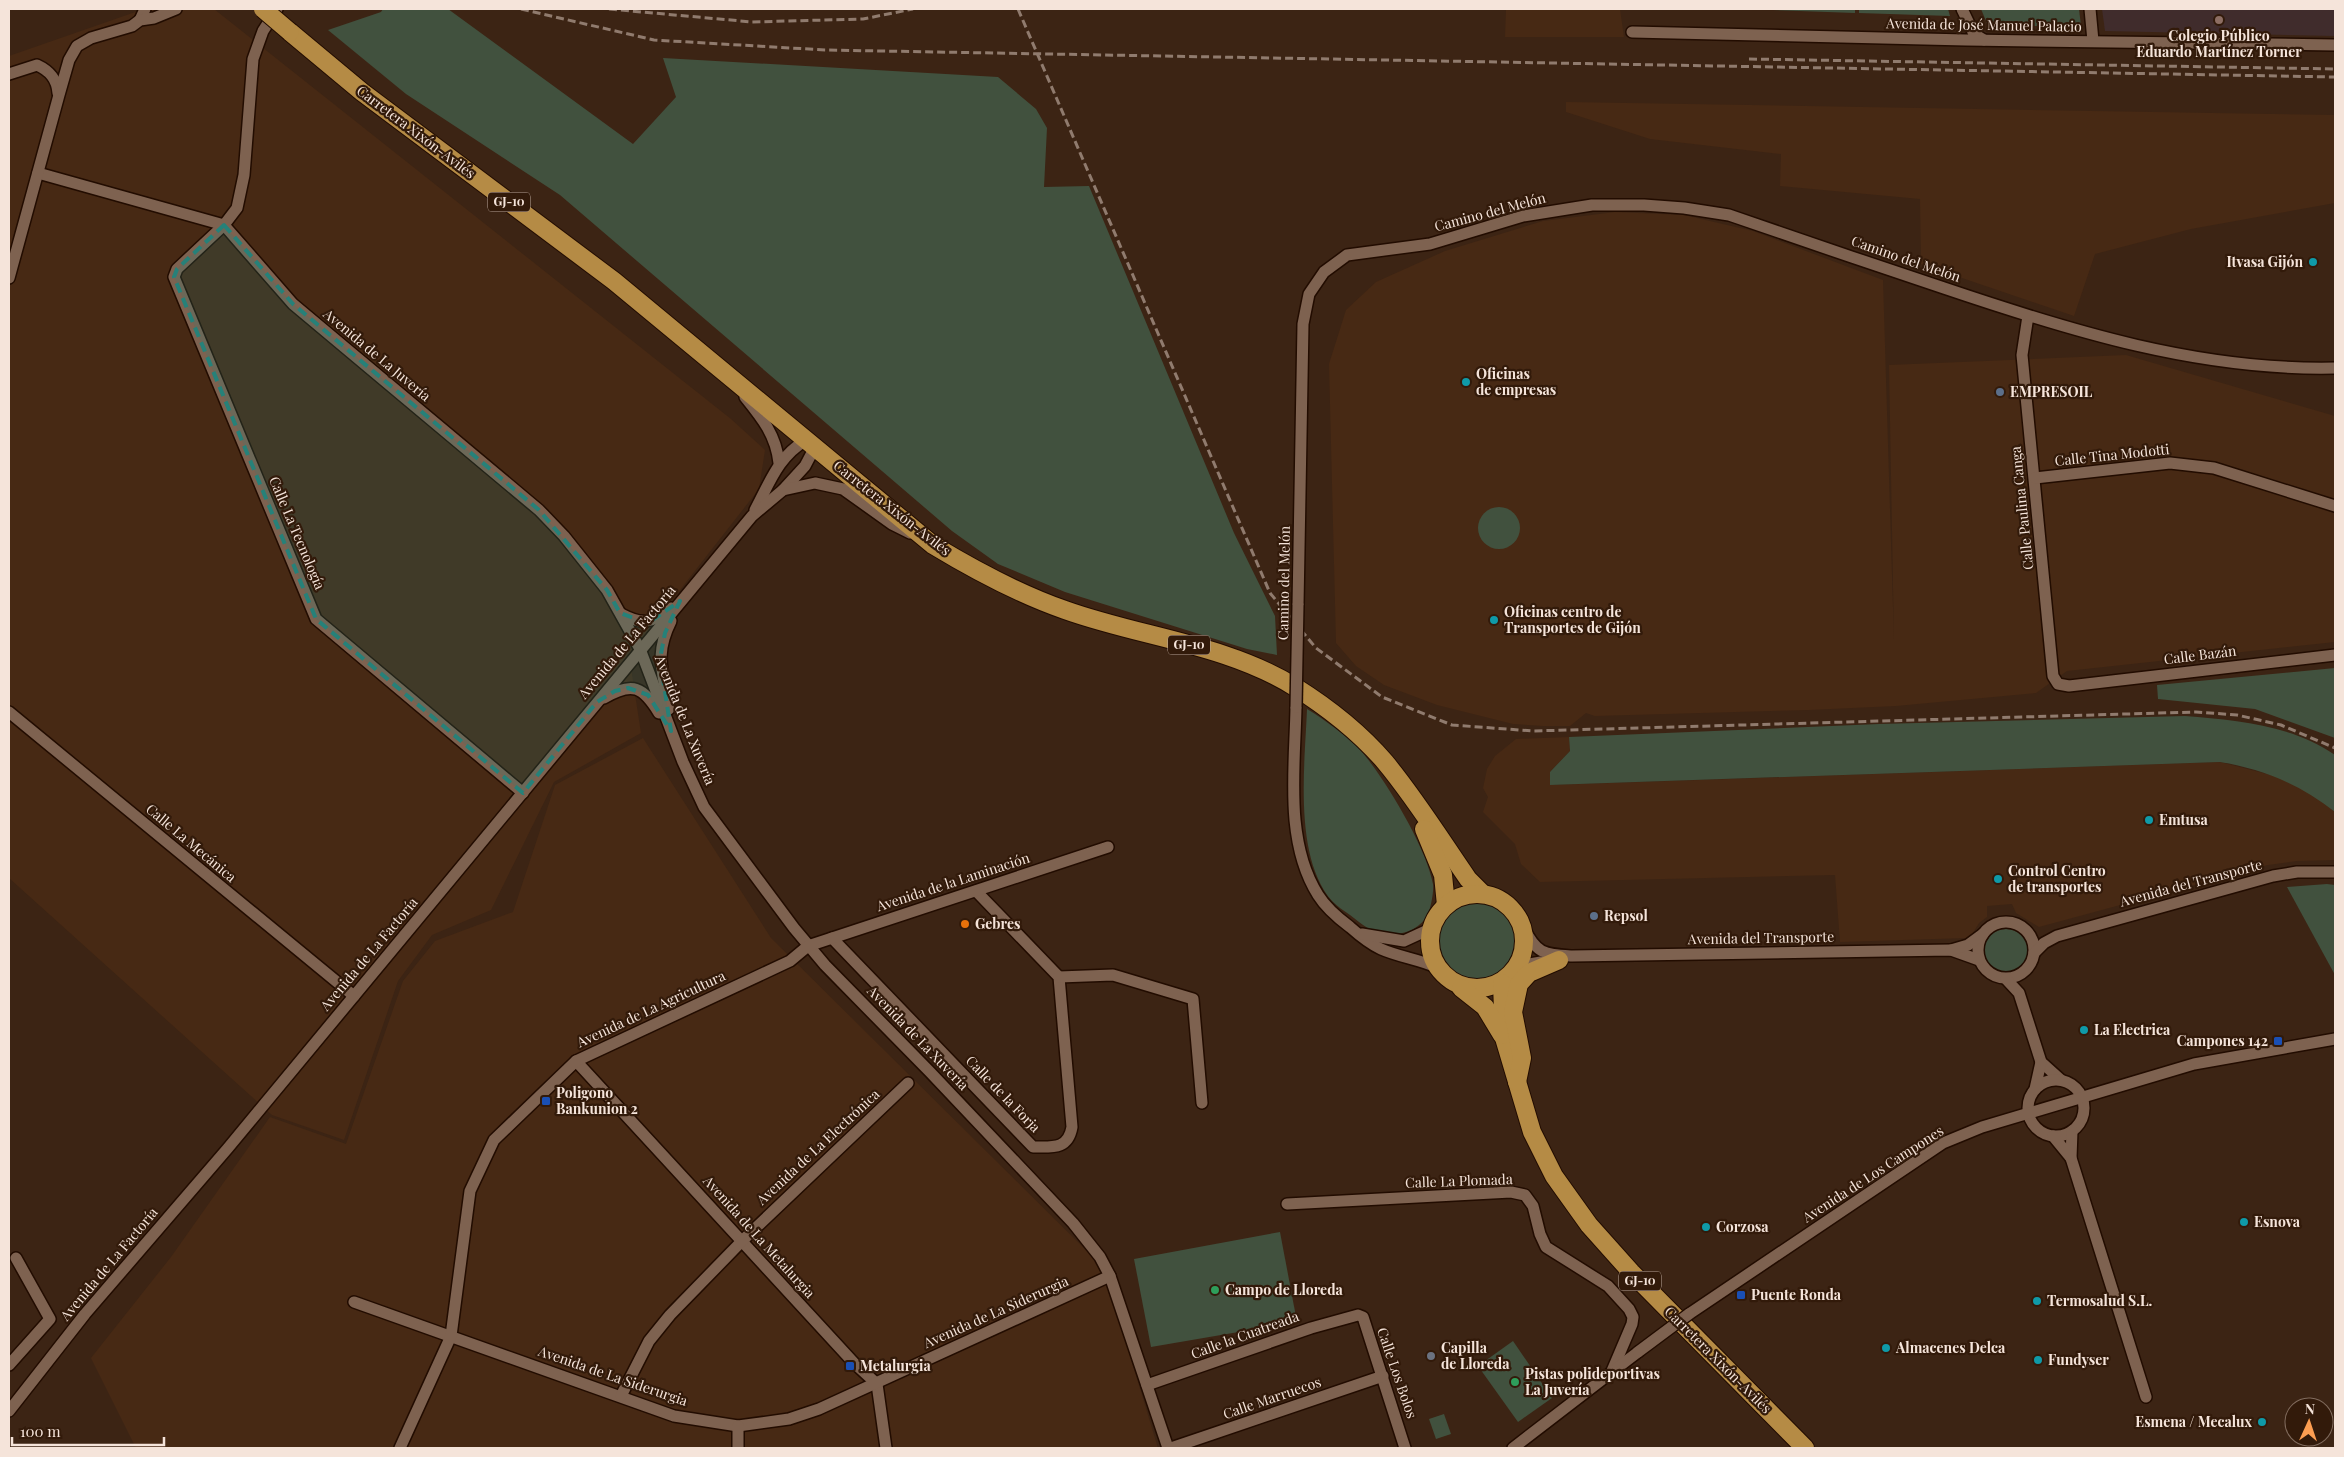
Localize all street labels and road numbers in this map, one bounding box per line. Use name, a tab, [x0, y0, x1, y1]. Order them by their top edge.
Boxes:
street label: Avenida de José Manuel Palacio	[1885, 13, 2082, 36]
street label: Carretera Xixón-Avilés	[353, 81, 480, 183]
street label: Camino del Melón	[1432, 187, 1548, 235]
road number: GJ-10	[488, 192, 530, 212]
street label: Camino del Melón	[1849, 231, 1964, 286]
street label: Avenida de La Juvería	[319, 304, 435, 405]
street label: Calle Tina Modotti	[2054, 439, 2170, 470]
street label: Calle Paulina Canga	[2006, 445, 2037, 571]
street label: Carretera Xixón-Avilés	[830, 456, 955, 559]
street label: Calle La Tecnología	[265, 473, 330, 592]
street label: Camino del Melón	[1273, 525, 1294, 640]
street label: Avenida de La Factoría	[573, 581, 680, 703]
road number: GJ-10	[1168, 636, 1210, 654]
street label: Calle Bazán	[2163, 641, 2238, 668]
street label: Avenida de La Xuvería	[650, 651, 720, 788]
street label: Calle La Mecánica	[142, 799, 241, 886]
street label: Avenida de la Laminación	[873, 848, 1033, 916]
street label: Avenida del Transporte	[2117, 854, 2264, 911]
street label: Avenida de La Factoría	[315, 893, 422, 1015]
street label: Avenida del Transporte	[1687, 927, 1834, 948]
street label: Avenida de La Agricultura	[572, 966, 728, 1052]
street label: Avenida de La Xuvería	[863, 981, 973, 1094]
street label: Calle de la Forja	[962, 1051, 1045, 1136]
street label: Avenida de La Electrónica	[751, 1084, 883, 1209]
street label: Avenida de Los Campones	[1798, 1121, 1947, 1227]
street label: Calle La Plomada	[1405, 1169, 1513, 1192]
street label: Avenida de La Metalurgia	[699, 1171, 819, 1302]
street label: Avenida de La Factoría	[55, 1203, 162, 1325]
street label: Avenida de La Siderurgia	[919, 1271, 1071, 1352]
road number: GJ-10	[1619, 1272, 1661, 1290]
street label: Carretera Xixón-Avilés	[1661, 1302, 1776, 1417]
street label: Calle la Cuatreada	[1188, 1306, 1302, 1363]
street label: Calle Los Bolos	[1373, 1325, 1422, 1421]
street label: Avenida de La Siderurgia	[535, 1341, 690, 1410]
street label: Calle Marruecos	[1220, 1372, 1323, 1423]

